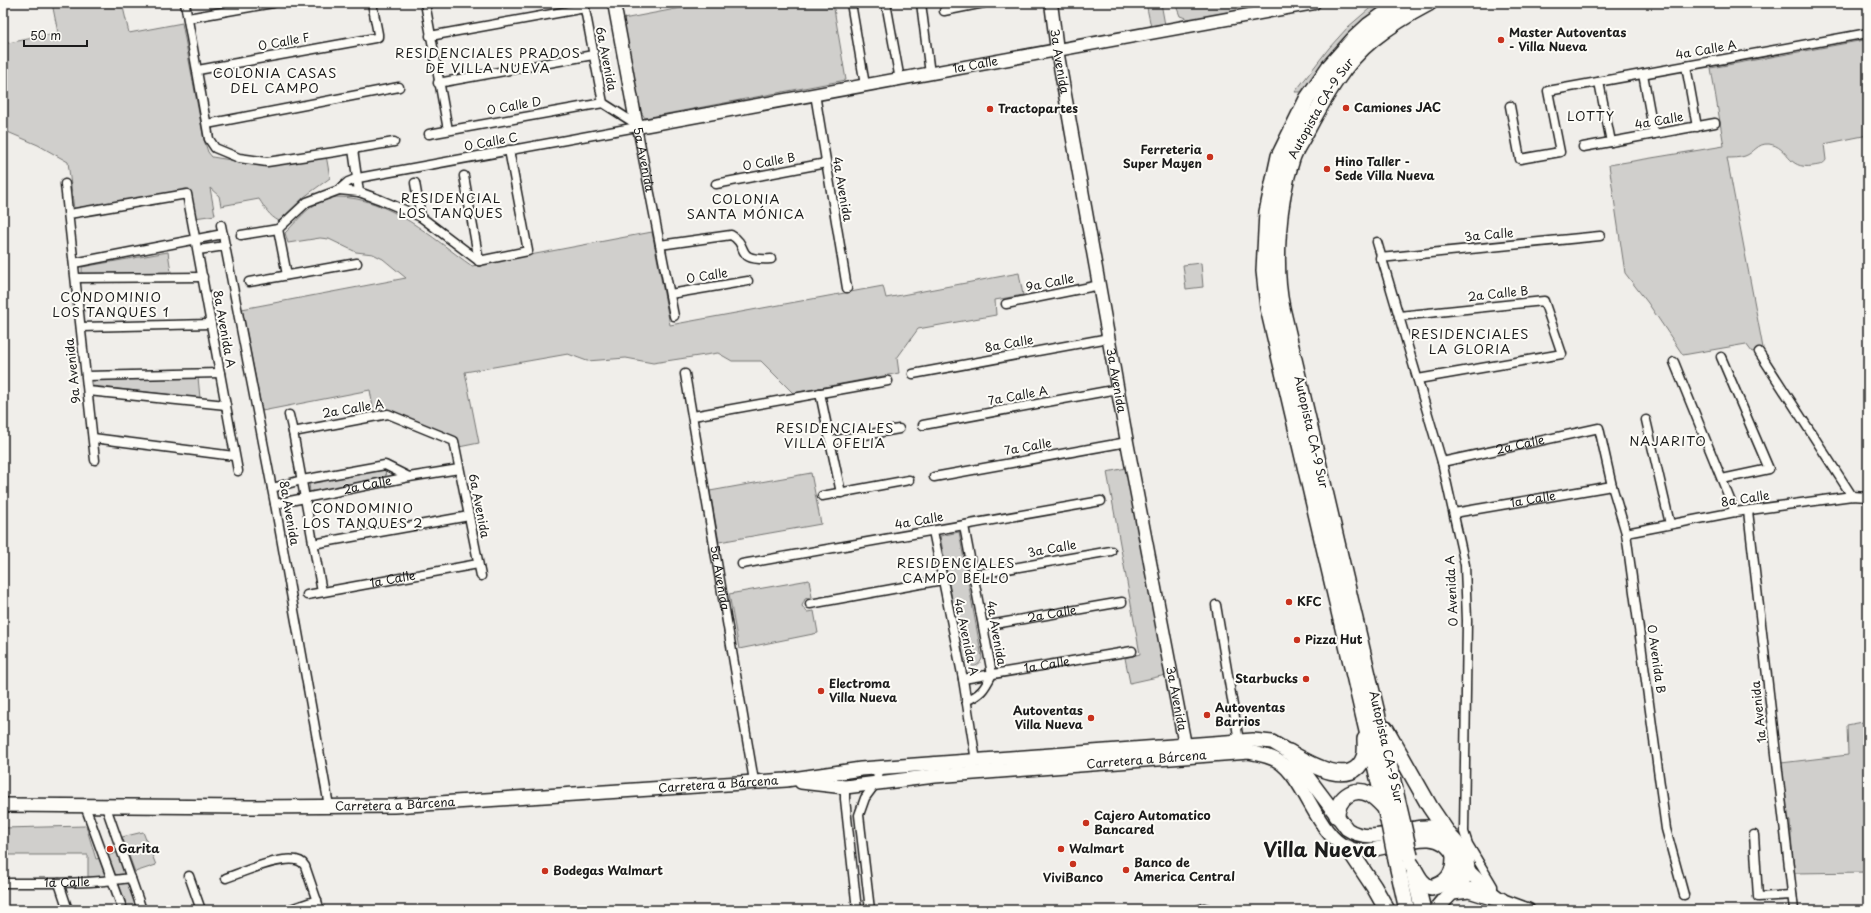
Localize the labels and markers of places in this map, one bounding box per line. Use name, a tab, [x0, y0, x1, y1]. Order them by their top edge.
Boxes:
place label: Master Autoventas - Villa Nueva	[1509, 23, 1626, 55]
marker: Master Autoventas - Villa Nueva	[1496, 35, 1506, 45]
place label: Camiones JAC	[1354, 98, 1441, 116]
place label: Tractopartes	[998, 99, 1078, 117]
marker: Camiones JAC	[1341, 103, 1351, 113]
marker: Tractopartes	[985, 104, 995, 114]
place label: Ferreteria Super Mayen	[1123, 140, 1203, 172]
marker: Ferreteria Super Mayen	[1205, 152, 1215, 162]
place label: Hino Taller - Sede Villa Nueva	[1335, 152, 1435, 184]
marker: Hino Taller - Sede Villa Nueva	[1322, 164, 1332, 174]
place label: KFC	[1297, 592, 1322, 610]
marker: KFC	[1284, 597, 1294, 607]
place label: Pizza Hut	[1305, 630, 1363, 648]
marker: Pizza Hut	[1292, 635, 1302, 645]
place label: Starbucks	[1235, 669, 1298, 687]
place label: Electroma Villa Nueva	[829, 674, 898, 706]
marker: Starbucks	[1301, 674, 1311, 684]
marker: Electroma Villa Nueva	[816, 686, 826, 696]
place label: Autoventas Barrios	[1215, 698, 1285, 730]
place label: Autoventas Villa Nueva	[1013, 701, 1084, 733]
marker: Autoventas Barrios	[1202, 710, 1212, 720]
marker: Autoventas Villa Nueva	[1086, 713, 1096, 723]
place label: Cajero Automatico Bancared	[1094, 806, 1211, 838]
marker: Cajero Automatico Bancared	[1081, 818, 1091, 828]
place label: Garita	[118, 839, 160, 857]
place label: Walmart	[1069, 839, 1125, 857]
marker: Garita	[105, 844, 115, 854]
marker: Walmart	[1056, 844, 1066, 854]
place label: Banco de America Central	[1133, 853, 1235, 885]
marker: ViviBanco	[1068, 859, 1078, 869]
place label: Bodegas Walmart	[553, 861, 663, 879]
marker: Banco de America Central	[1121, 865, 1131, 875]
marker: Bodegas Walmart	[540, 866, 550, 876]
place label: ViviBanco	[1043, 868, 1103, 886]

